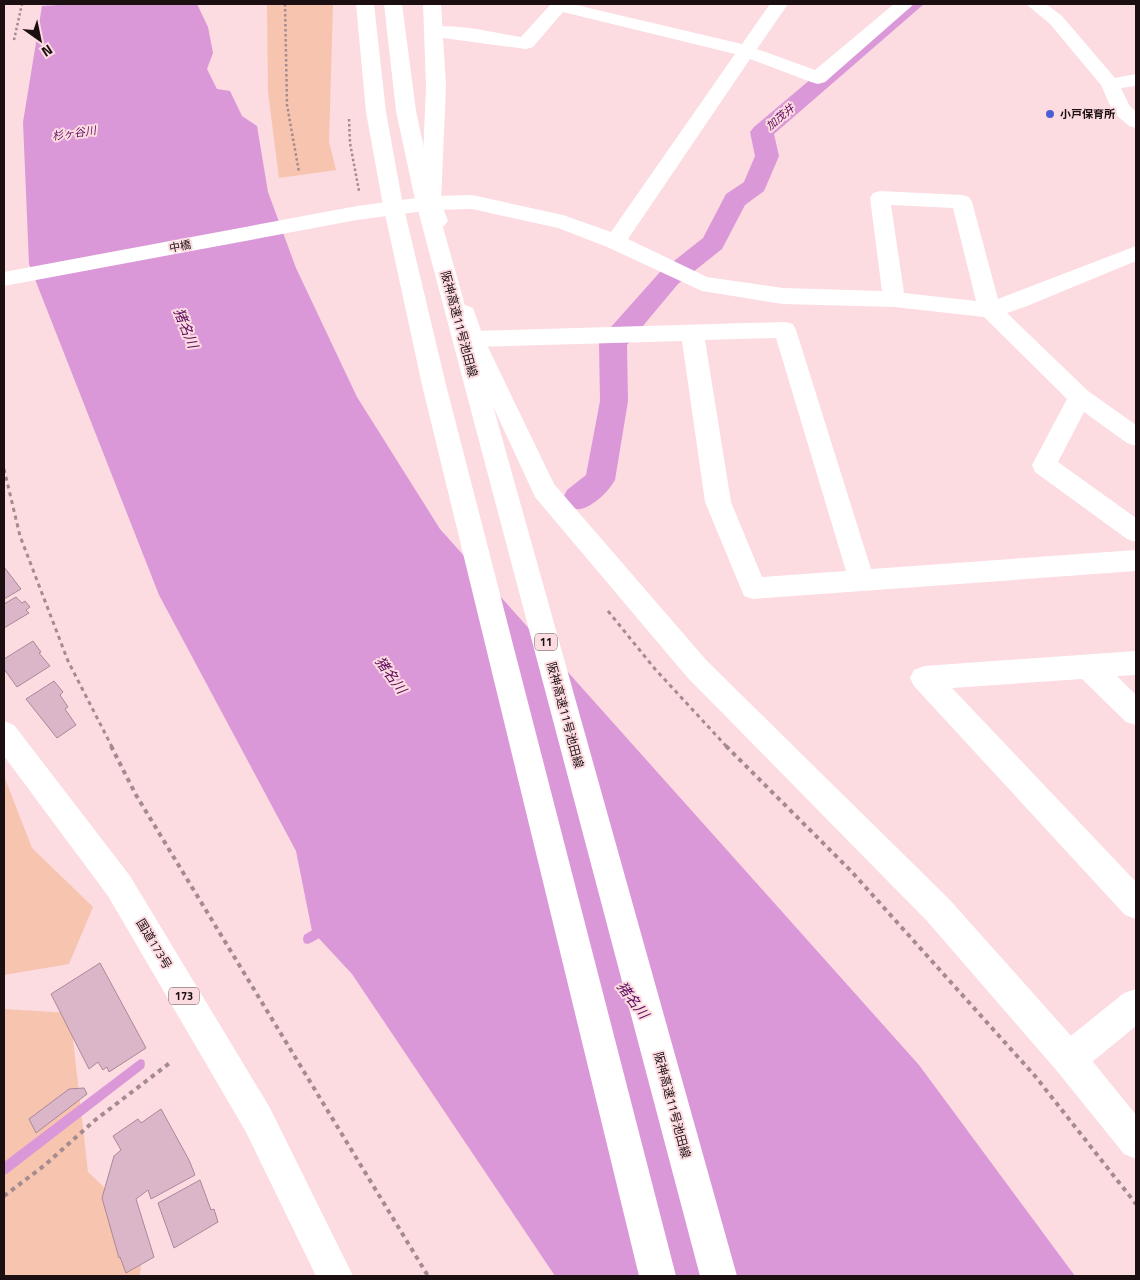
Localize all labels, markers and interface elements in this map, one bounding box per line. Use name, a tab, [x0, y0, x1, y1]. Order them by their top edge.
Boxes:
north arrow	[15, 15, 65, 65]
text: N	[38, 40, 57, 63]
water label: 加茂井	[762, 100, 799, 134]
place label: 小戸保育所	[1060, 106, 1115, 122]
marker: 小戸保育所	[1044, 108, 1056, 120]
water label: 杉ヶ谷川	[51, 122, 98, 144]
street label: 中橋	[168, 236, 192, 256]
street label: 阪神高速11号池田線	[436, 269, 483, 379]
water label: 猪名川	[169, 304, 205, 353]
road number: 11	[535, 634, 557, 650]
water label: 猪名川	[371, 652, 413, 699]
street label: 阪神高速11号池田線	[542, 660, 589, 770]
street label: 国道173号	[132, 915, 177, 973]
water label: 猪名川	[612, 977, 656, 1024]
road number: 173	[169, 988, 199, 1004]
street label: 阪神高速11号池田線	[649, 1050, 696, 1160]

